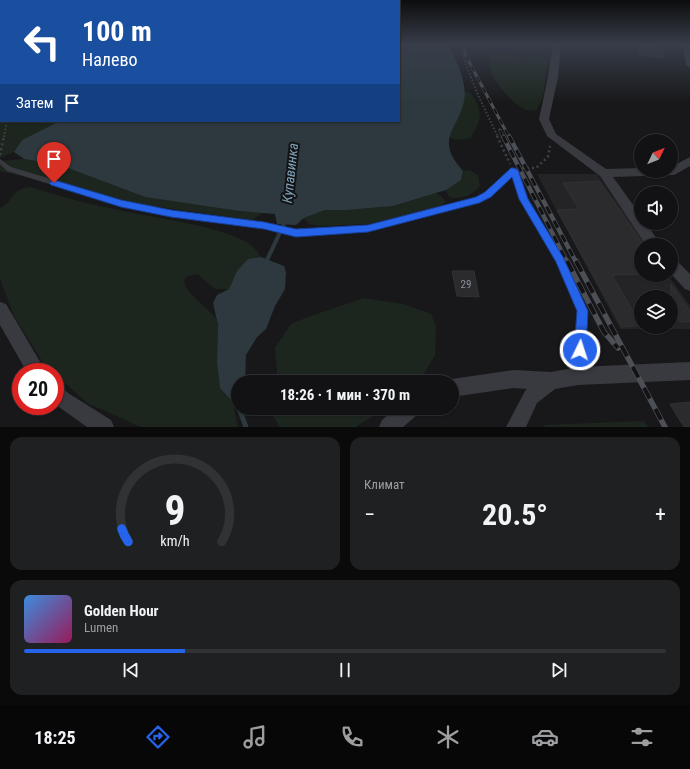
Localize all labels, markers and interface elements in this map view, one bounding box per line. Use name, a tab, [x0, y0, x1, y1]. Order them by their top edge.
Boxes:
text: 100 m	[82, 15, 152, 48]
icon: left	[16, 16, 68, 68]
text: Налево	[82, 49, 138, 70]
icon: arrive	[61, 92, 83, 114]
text: Затем	[16, 94, 53, 112]
north arrow	[634, 134, 678, 178]
map controls	[634, 134, 678, 334]
pin	[37, 142, 71, 183]
water label: Купавинка	[279, 142, 301, 204]
icon: arrive	[43, 148, 65, 170]
button: sound	[634, 186, 678, 230]
button: search	[634, 238, 678, 282]
house number: 29	[461, 278, 471, 291]
button: layers	[634, 290, 678, 334]
position arrow	[559, 329, 601, 371]
speed limit sign: 20	[12, 363, 64, 415]
text: 18:26 · 1 мин · 370 m	[280, 386, 410, 404]
text: Климат	[364, 477, 405, 492]
text: 9	[164, 485, 186, 534]
text: 20.5°	[482, 497, 548, 532]
text: −	[364, 502, 375, 527]
text: +	[655, 502, 666, 527]
text: km/h	[160, 532, 190, 548]
text: Golden Hour	[84, 602, 159, 620]
text: Lumen	[84, 620, 118, 635]
icon: previous	[120, 659, 142, 681]
icon: pause	[334, 659, 356, 681]
icon: next	[548, 659, 570, 681]
icon: directions	[144, 723, 172, 751]
icon: music	[241, 723, 269, 751]
icon: phone	[338, 723, 366, 751]
icon: climate	[434, 723, 462, 751]
icon: car	[531, 723, 559, 751]
icon: filters	[628, 723, 656, 751]
text: 18:25	[34, 727, 76, 748]

